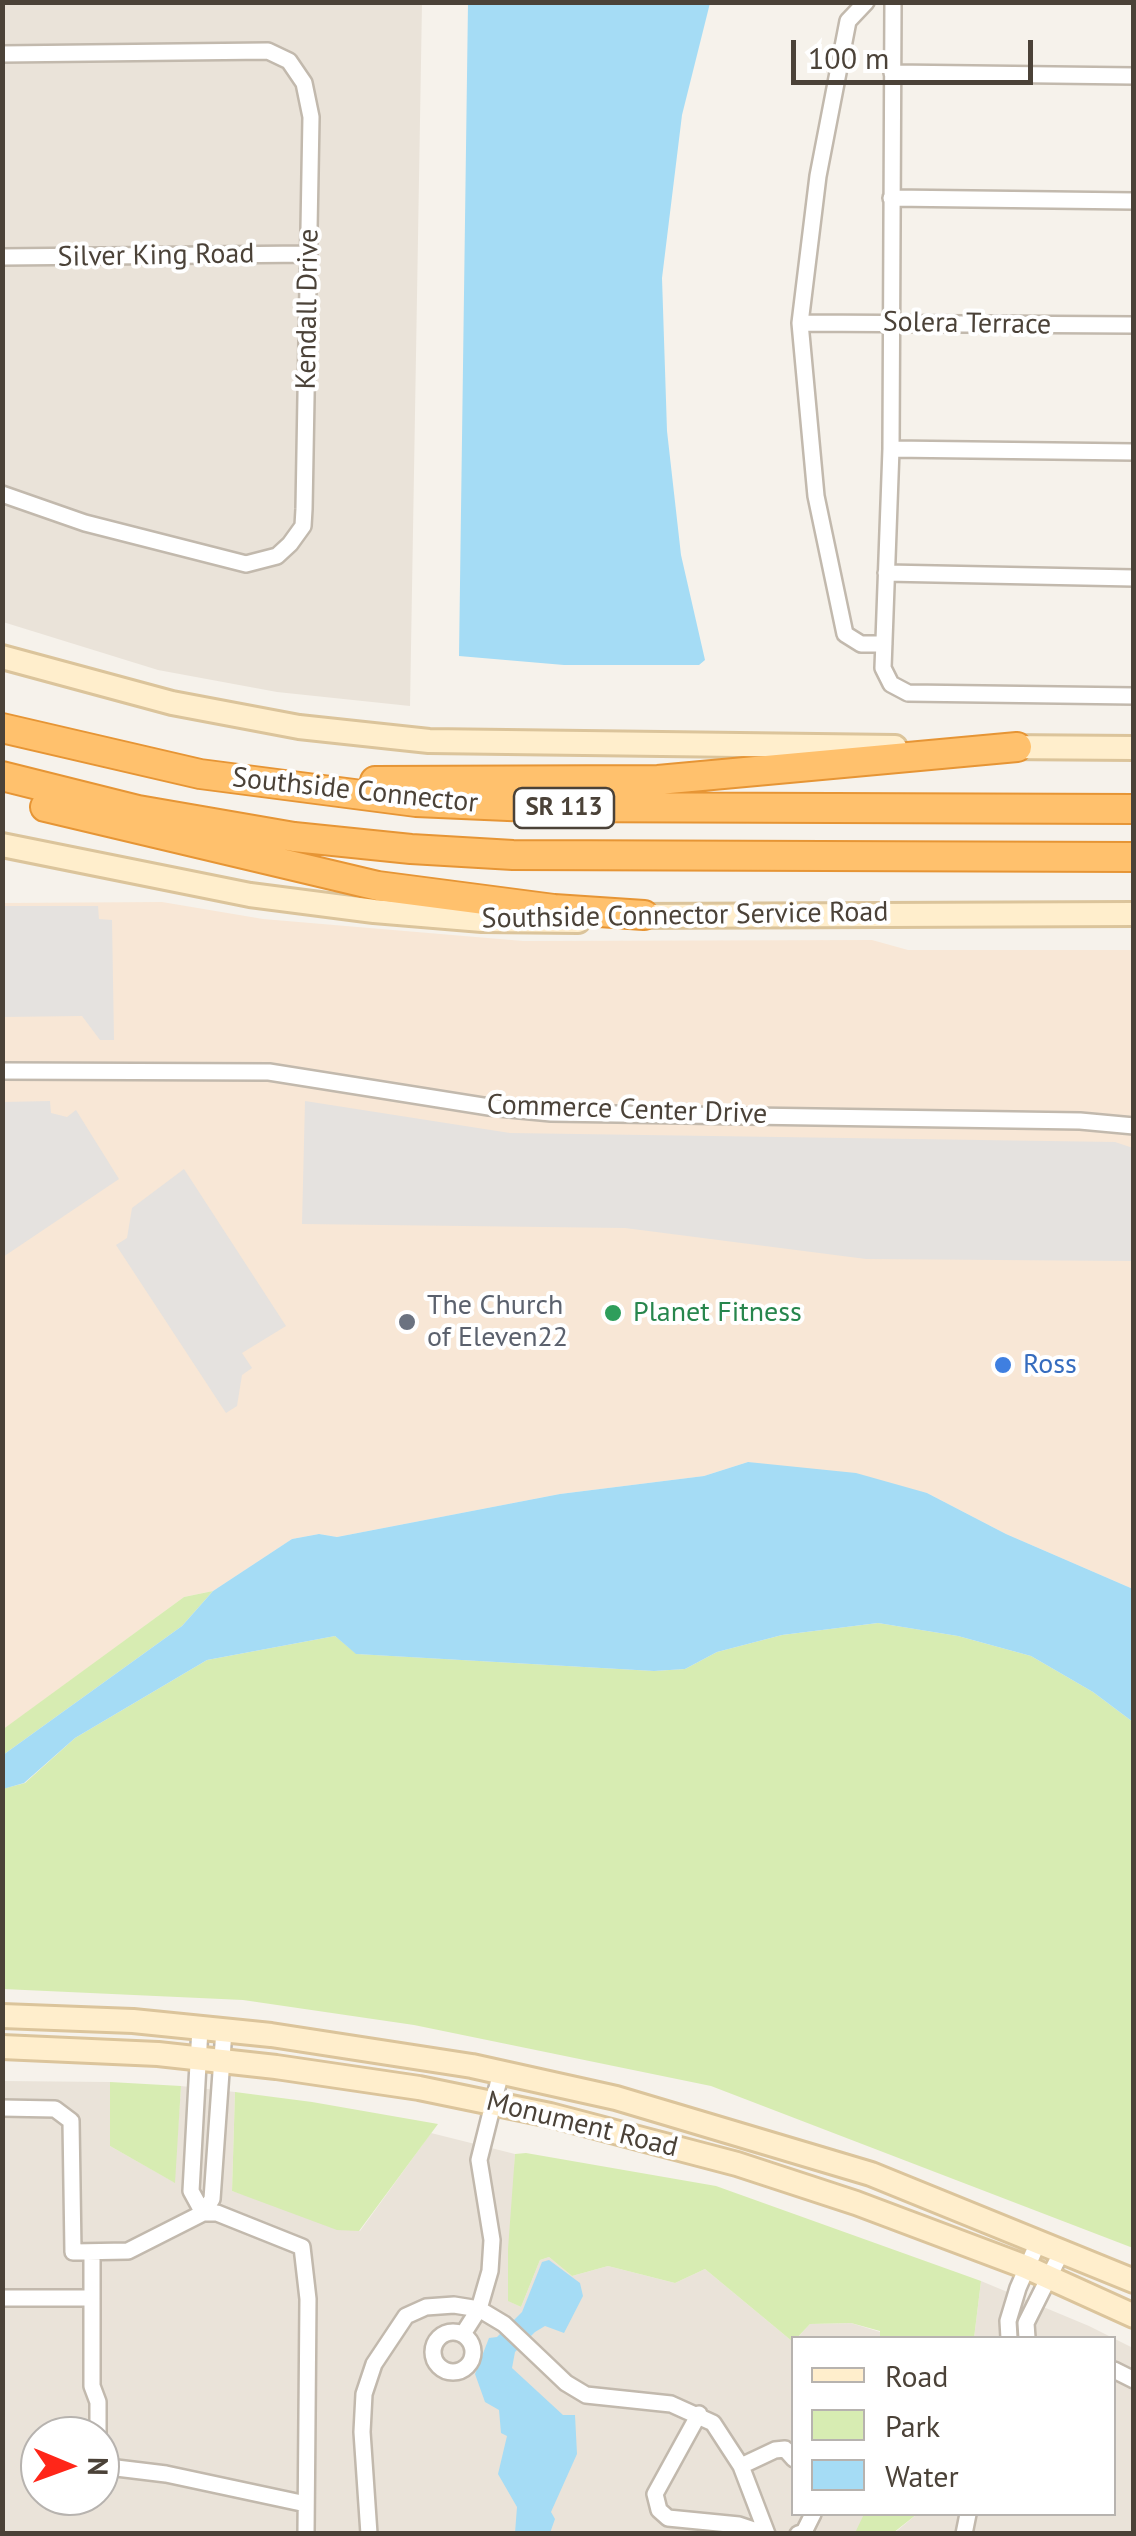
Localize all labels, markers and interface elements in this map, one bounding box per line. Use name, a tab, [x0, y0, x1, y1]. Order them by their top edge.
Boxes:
scale bar	[796, 20, 1038, 82]
text: 100 m	[808, 38, 889, 77]
street label: Kendall Drive	[290, 228, 326, 390]
street label: Silver King Road	[57, 237, 255, 275]
street label: Solera Terrace	[882, 306, 1052, 342]
street label: Southside Connector	[231, 761, 479, 821]
road number: SR 113	[514, 788, 614, 828]
street label: Southside Connector Service Road	[481, 896, 889, 936]
street label: Commerce Center Drive	[486, 1088, 768, 1132]
place label: The Church of Eleven22	[427, 1289, 568, 1355]
place label: Planet Fitness	[633, 1296, 802, 1330]
marker: Planet Fitness	[602, 1302, 624, 1324]
marker: The Church of Eleven22	[396, 1311, 418, 1333]
place label: Ross	[1023, 1348, 1077, 1382]
marker: Ross	[992, 1354, 1014, 1376]
street label: Monument Road	[483, 2085, 681, 2165]
legend	[791, 2336, 1116, 2516]
text: Road	[885, 2356, 949, 2395]
text: Park	[885, 2406, 940, 2445]
north arrow	[20, 2416, 120, 2516]
text: Water	[885, 2456, 959, 2495]
text: N	[80, 2457, 117, 2476]

